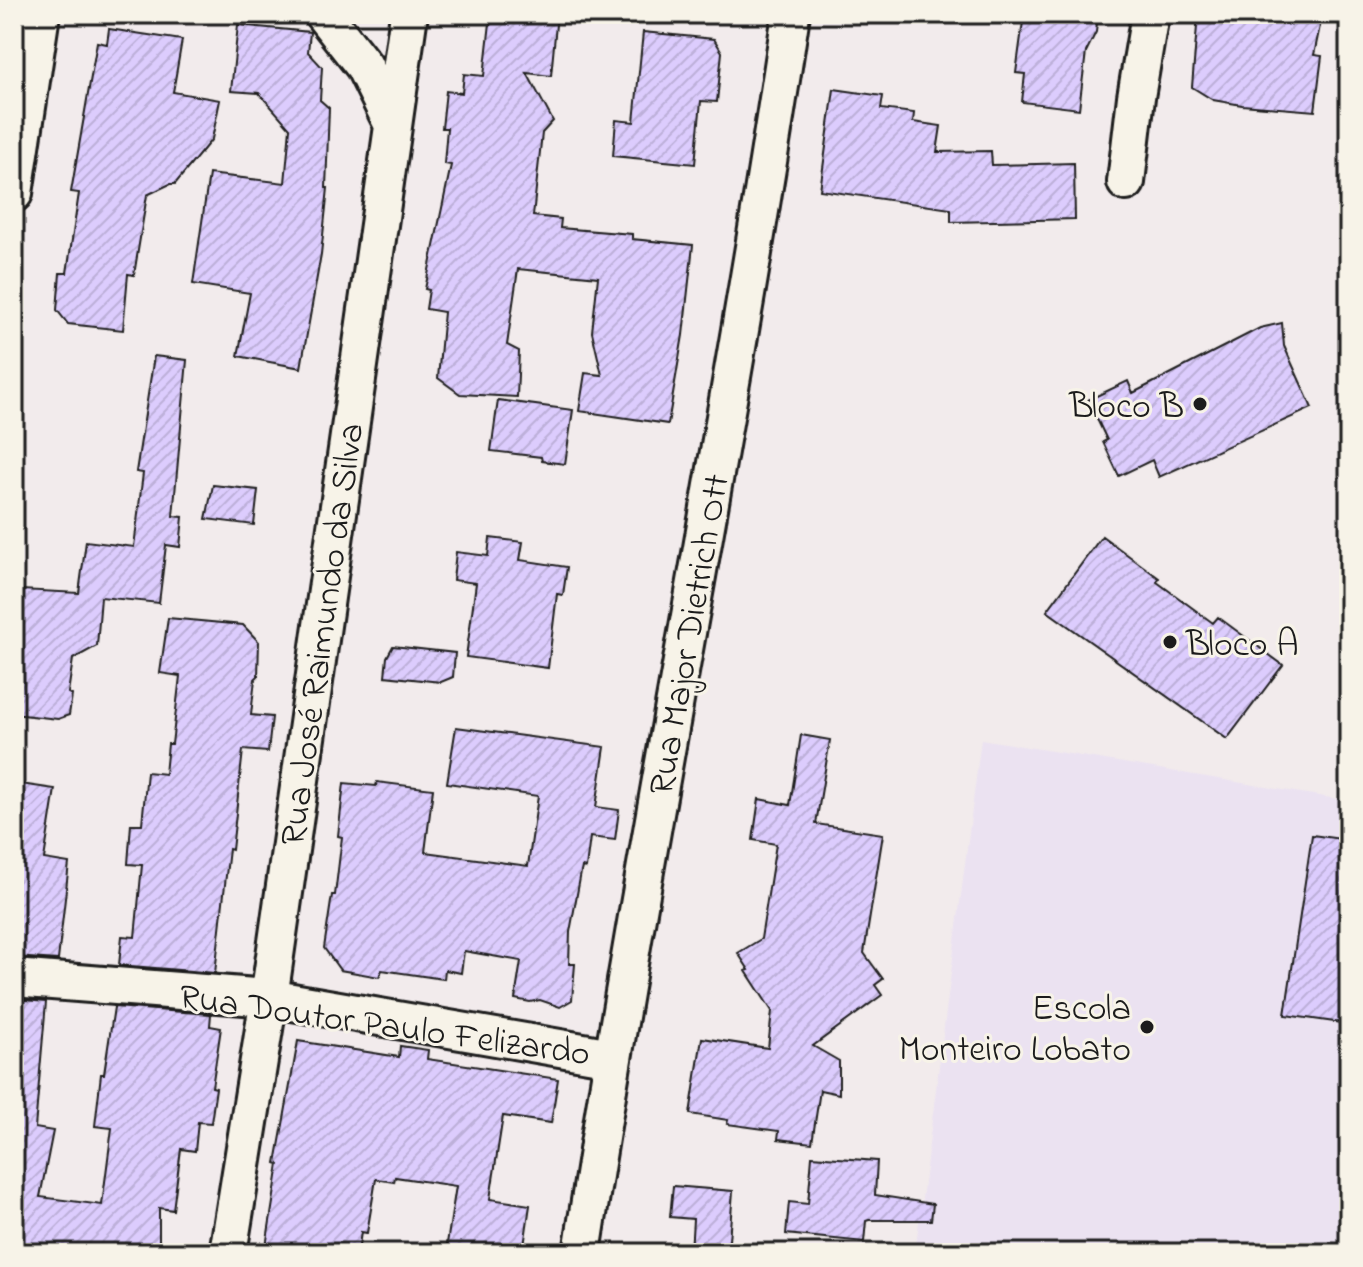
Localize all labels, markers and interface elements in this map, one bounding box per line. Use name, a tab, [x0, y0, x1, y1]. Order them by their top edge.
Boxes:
place label: Bloco B	[1068, 382, 1184, 435]
marker: Bloco B	[1191, 395, 1209, 413]
street label: Rua José Raimundo da Silva	[269, 420, 380, 849]
street label: Rua Major Dietrich Ott	[637, 470, 746, 799]
place label: Bloco A	[1185, 620, 1299, 673]
marker: Bloco A	[1161, 633, 1179, 651]
street label: Rua Doutor Paulo Felizardo	[175, 972, 593, 1083]
place label: Escola Monteiro Lobato	[899, 984, 1131, 1078]
marker: Escola Monteiro Lobato	[1138, 1018, 1156, 1036]

